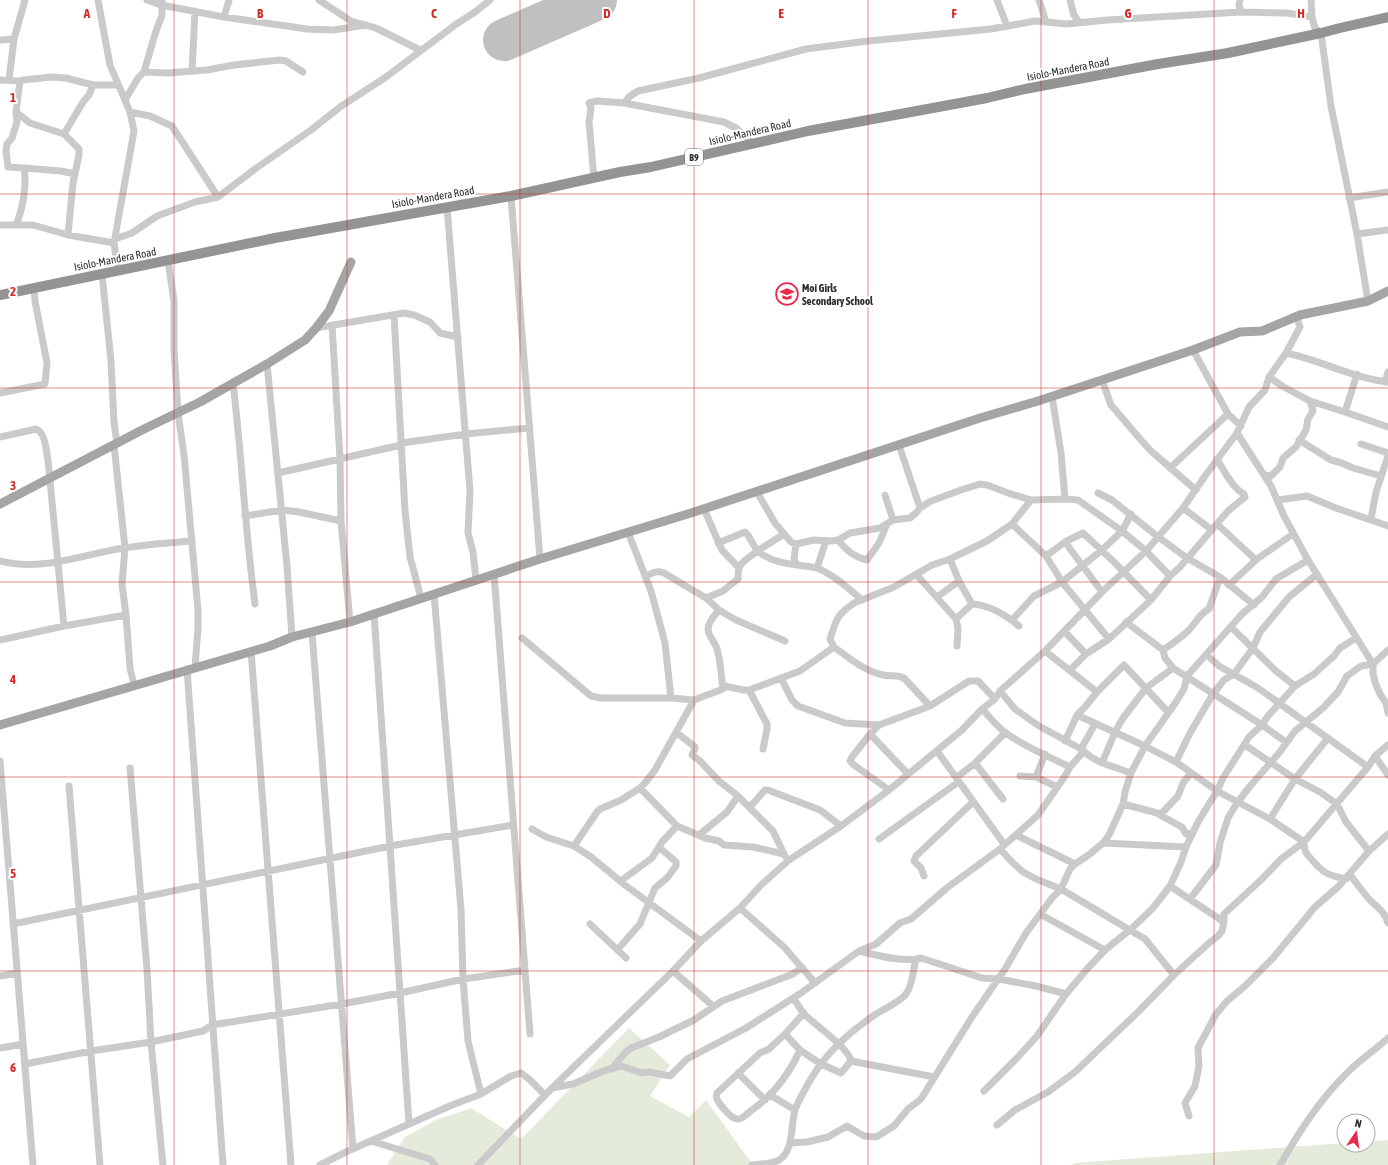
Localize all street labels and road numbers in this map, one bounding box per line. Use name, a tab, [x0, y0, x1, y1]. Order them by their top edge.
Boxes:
street label: Isiolo-Mandera Road	[1026, 55, 1110, 83]
street label: Isiolo-Mandera Road	[708, 117, 792, 147]
road number: B9	[685, 149, 703, 165]
street label: Isiolo-Mandera Road	[391, 184, 475, 210]
street label: Isiolo-Mandera Road	[73, 245, 157, 273]

